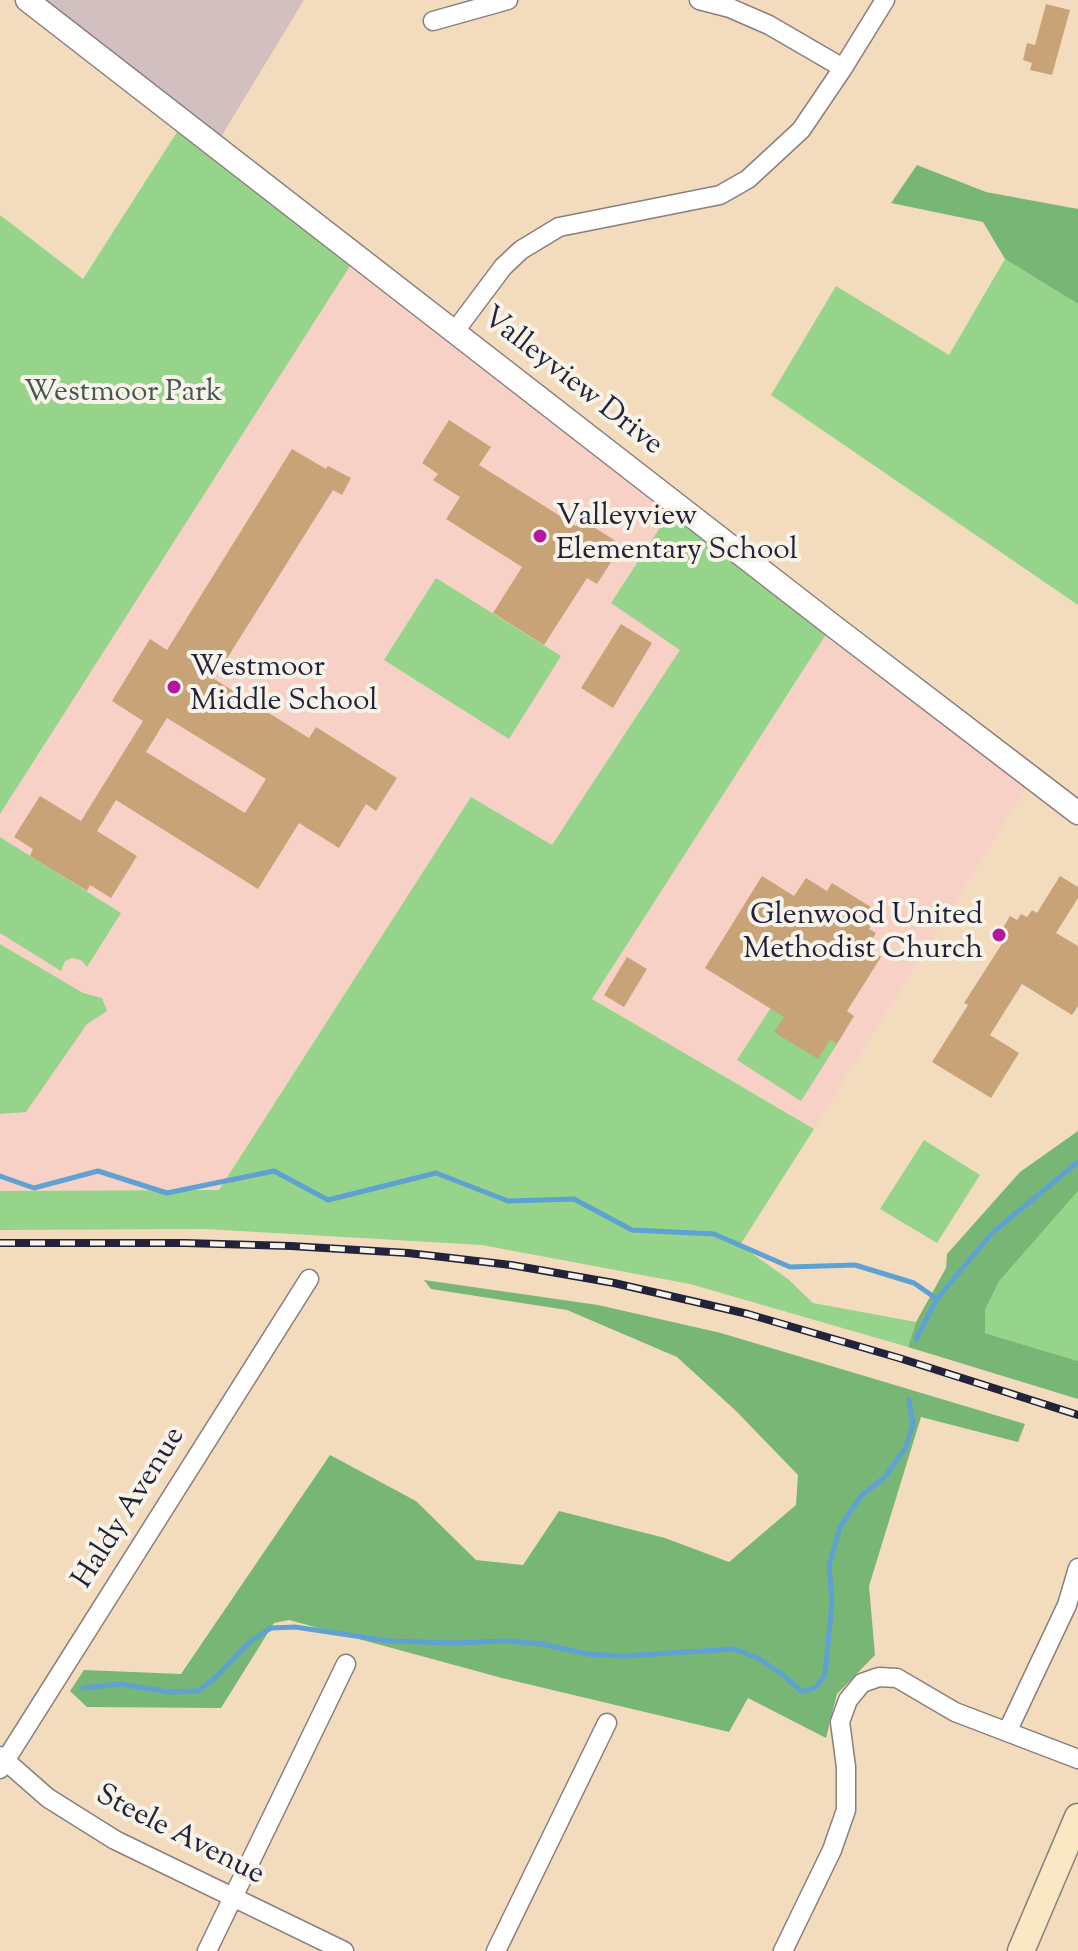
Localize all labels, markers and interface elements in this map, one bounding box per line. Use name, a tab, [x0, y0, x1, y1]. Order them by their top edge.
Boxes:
street label: Valleyview Drive	[473, 301, 669, 465]
park label: Westmoor Park	[24, 377, 222, 413]
place label: Valleyview Elementary School	[556, 501, 798, 572]
marker: Valleyview Elementary School	[531, 527, 549, 545]
place label: Westmoor Middle School	[190, 652, 378, 722]
marker: Westmoor Middle School	[165, 678, 183, 696]
place label: Glenwood United Methodist Church	[743, 900, 983, 970]
marker: Glenwood United Methodist Church	[990, 926, 1008, 944]
street label: Haldy Avenue	[67, 1422, 195, 1596]
street label: Steele Avenue	[89, 1779, 269, 1895]

